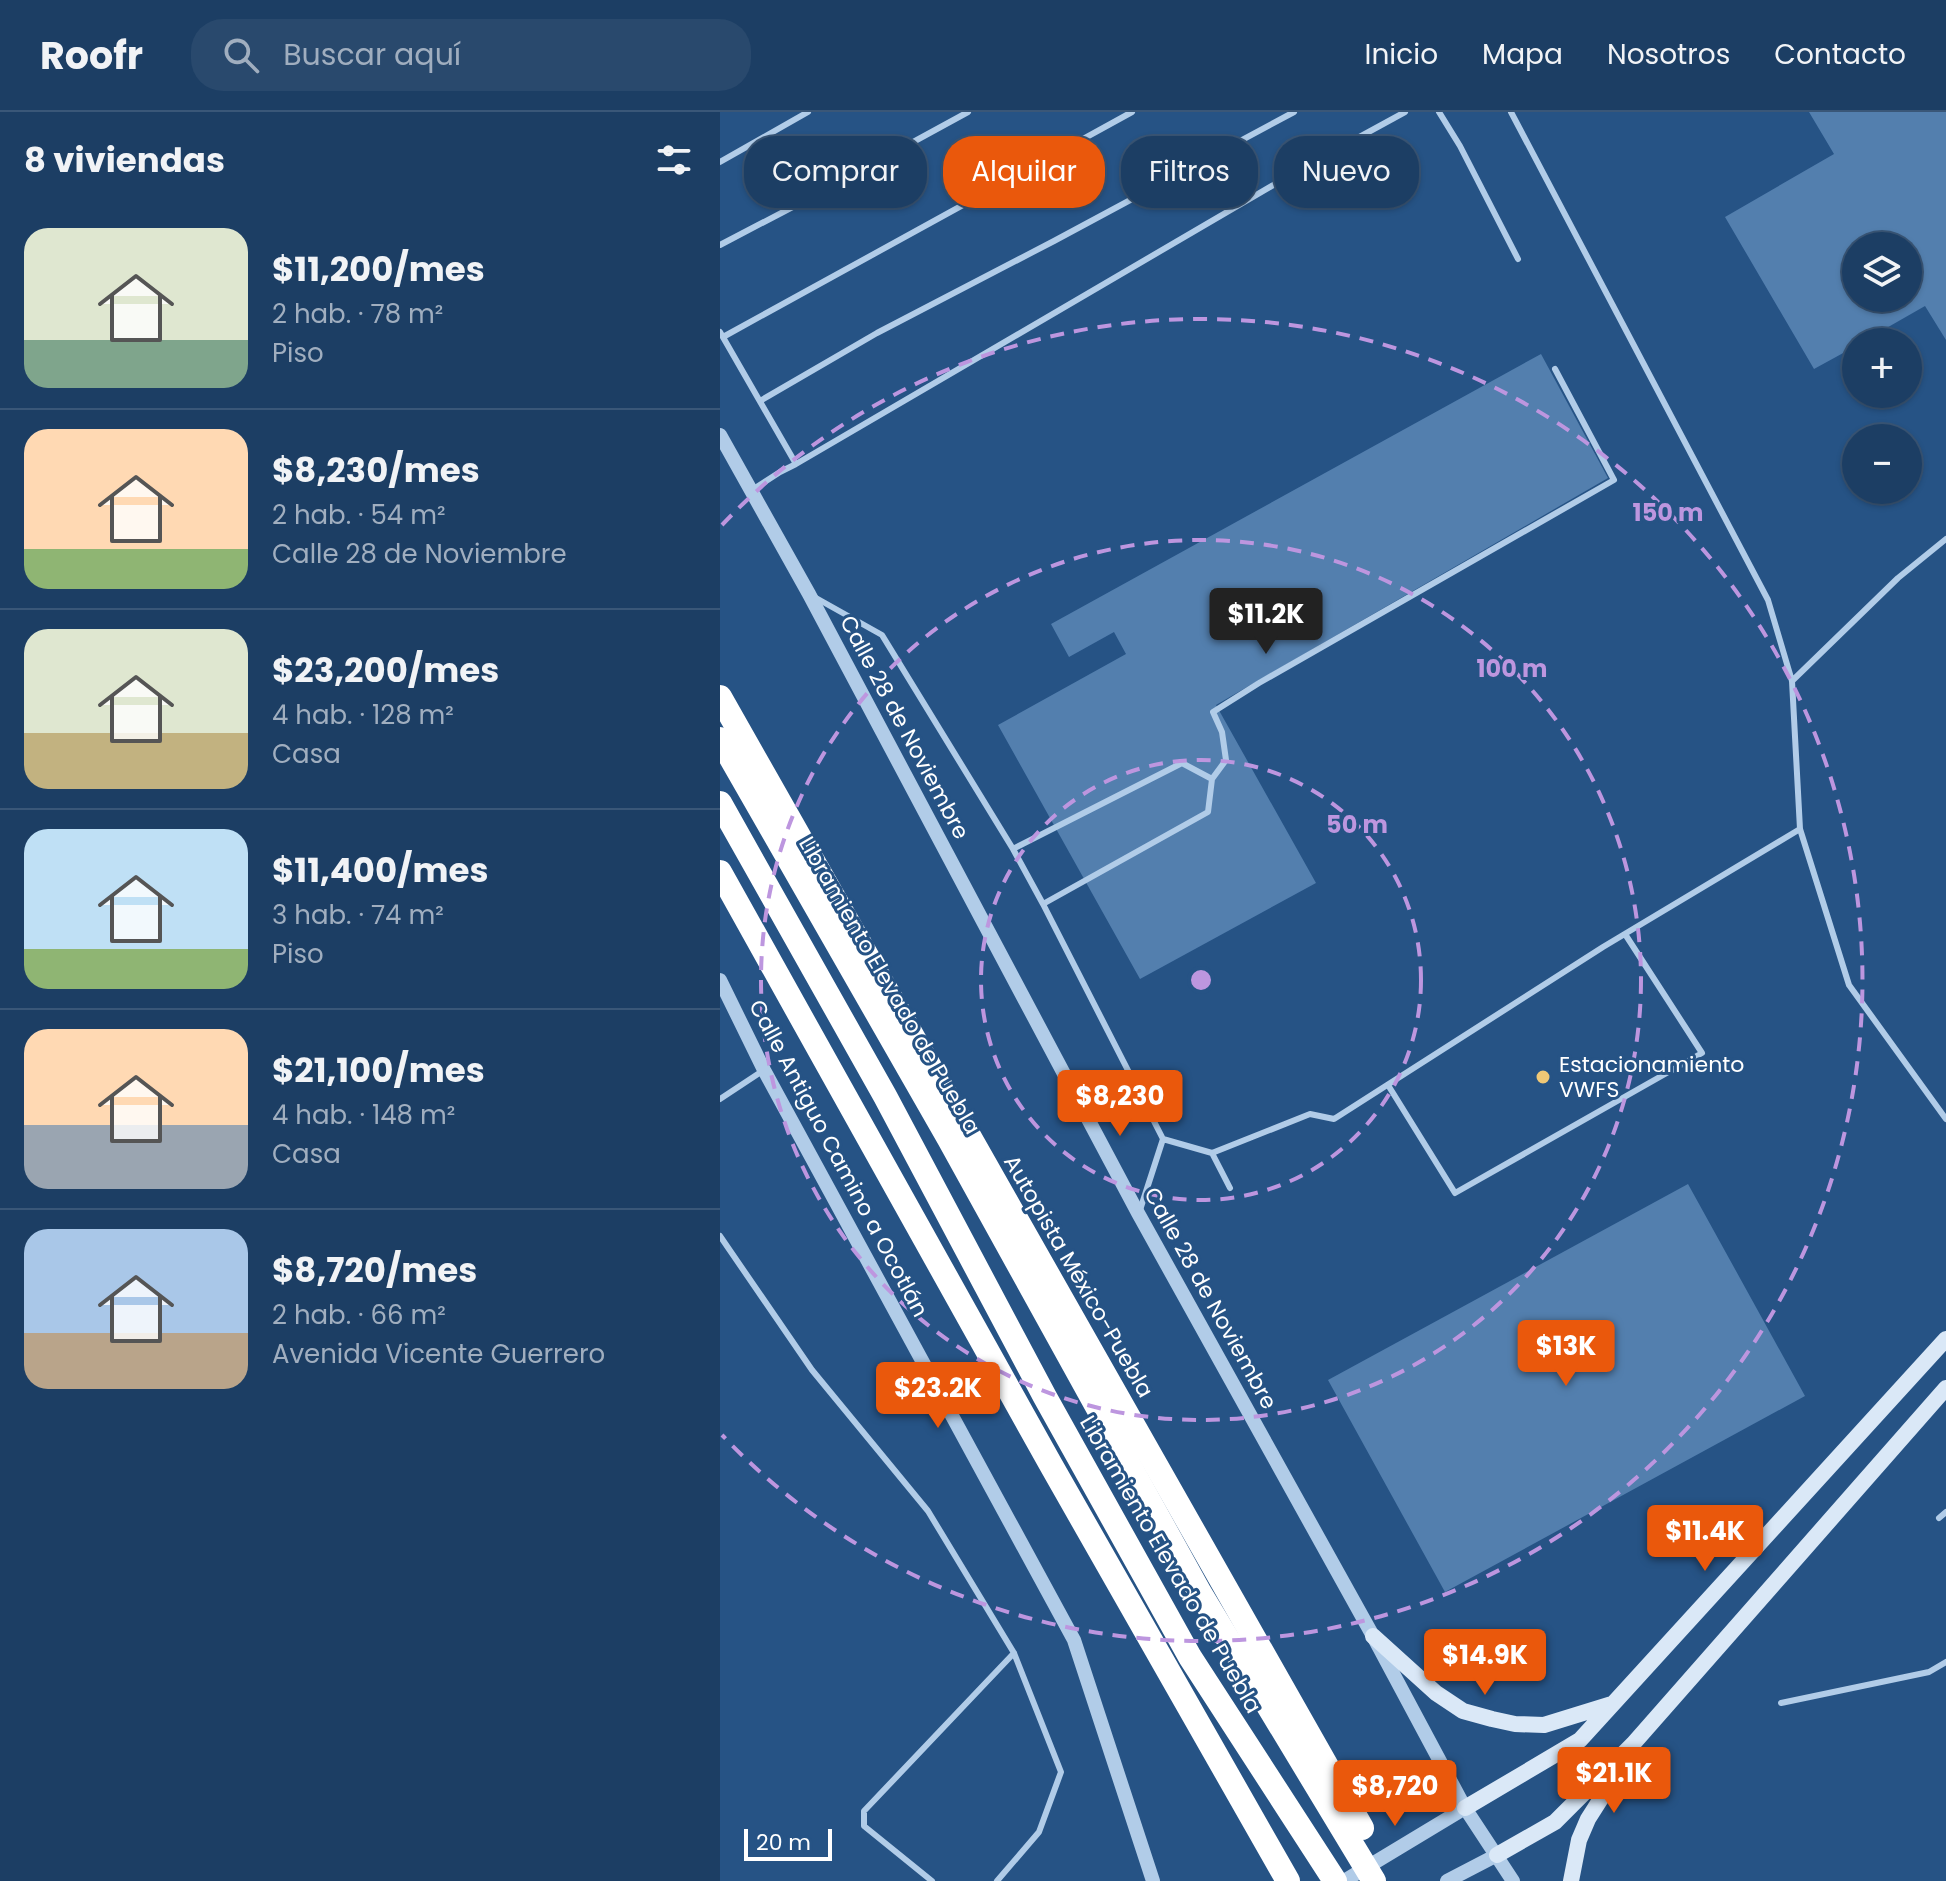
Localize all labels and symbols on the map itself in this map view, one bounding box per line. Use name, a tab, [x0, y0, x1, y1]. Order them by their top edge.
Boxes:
text: 150 m	[1633, 496, 1703, 529]
pin: $11.2K	[1201, 588, 1331, 656]
street label: Calle 28 de Noviembre	[832, 610, 977, 845]
text: 100 m	[1477, 652, 1547, 685]
text: 50 m	[1326, 808, 1388, 841]
street label: Libramiento Elevado de Puebla	[791, 831, 988, 1140]
centre of rings	[1187, 966, 1215, 994]
street label: Calle Antiguo Camino a Ocotlán	[741, 994, 936, 1322]
place label: Estacionamiento VWFS	[1559, 1049, 1744, 1105]
marker: Estacionamiento VWFS	[1534, 1068, 1552, 1086]
pin: $8,230	[1055, 1070, 1185, 1138]
street label: Autopista México-Puebla	[996, 1149, 1161, 1403]
street label: Calle 28 de Noviembre	[1137, 1182, 1285, 1415]
pin: $13K	[1519, 1320, 1613, 1388]
pin: $23.2K	[873, 1362, 1003, 1430]
street label: Libramiento Elevado de Puebla	[1072, 1410, 1269, 1719]
pin: $11.4K	[1640, 1505, 1770, 1573]
pin: $14.9K	[1420, 1629, 1550, 1697]
pin: $21.1K	[1549, 1747, 1679, 1815]
pin: $8,720	[1330, 1760, 1460, 1828]
scale bar	[744, 1825, 832, 1861]

